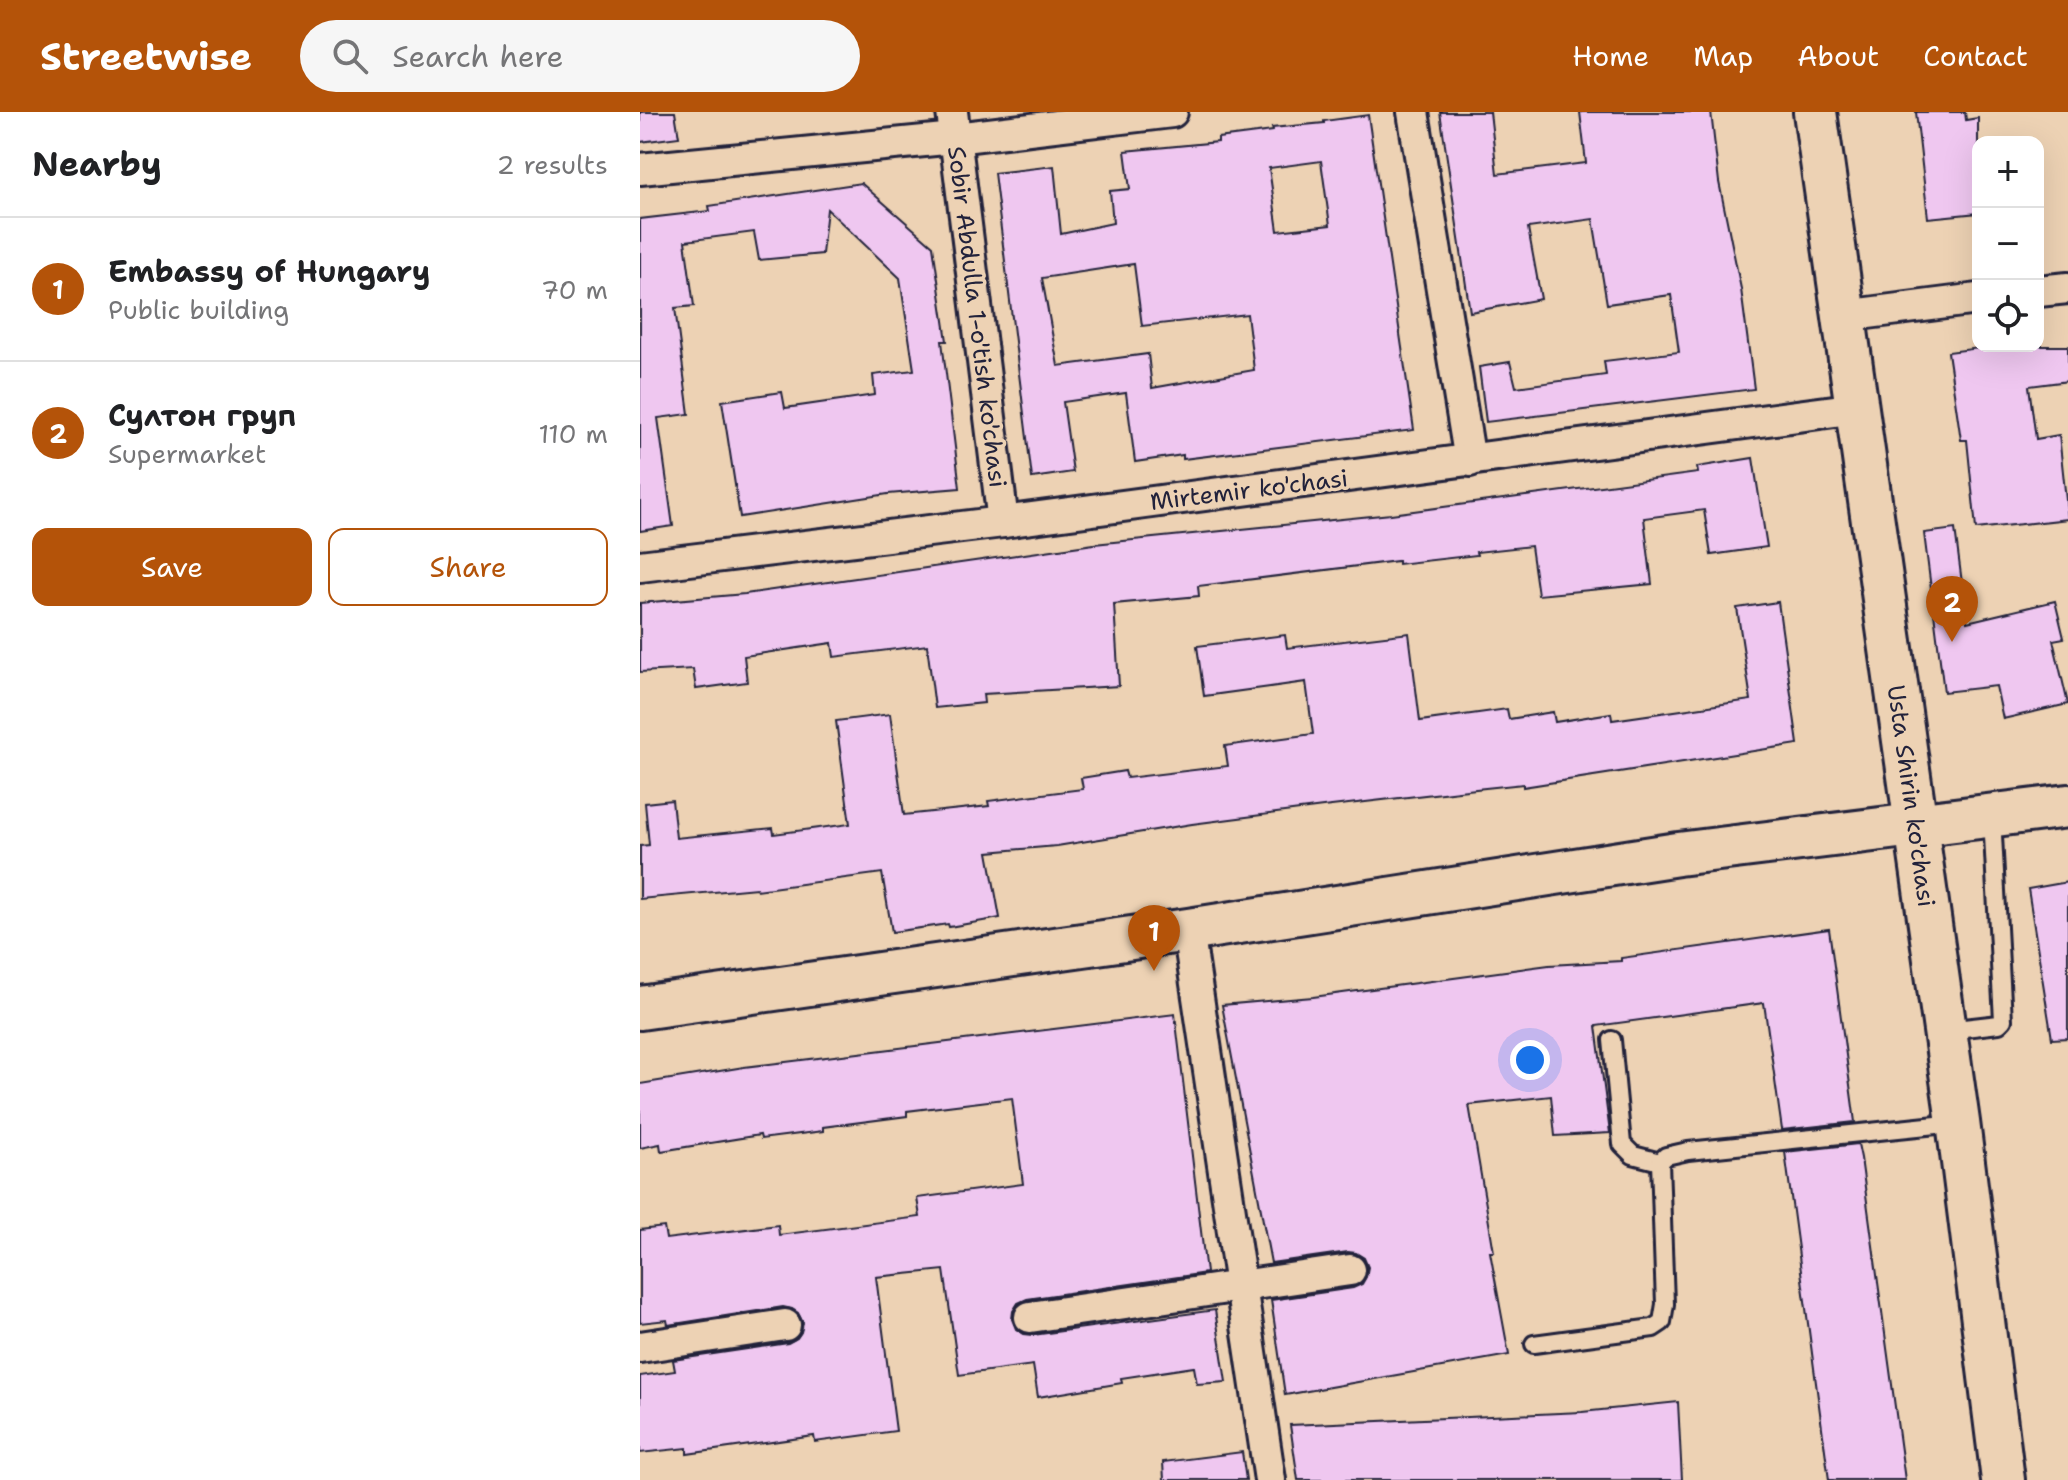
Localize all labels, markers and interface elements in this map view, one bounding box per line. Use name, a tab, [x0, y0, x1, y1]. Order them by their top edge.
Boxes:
search box	[300, 20, 860, 92]
text: Streetwise	[40, 31, 252, 82]
icon: search	[328, 34, 372, 78]
text: Search here	[392, 36, 564, 77]
text: Home	[1572, 37, 1649, 75]
text: Map	[1693, 37, 1753, 75]
text: About	[1797, 37, 1879, 75]
text: Contact	[1923, 37, 2028, 75]
map controls	[1972, 136, 2044, 352]
button: +	[1972, 136, 2044, 208]
text: Nearby	[32, 141, 162, 187]
street label: Sobir Abdulla 1-o'tish ko'chasi	[940, 144, 1014, 490]
text: 2 results	[496, 147, 608, 182]
button: −	[1972, 208, 2044, 280]
text: Embassy of Hungary	[108, 251, 430, 292]
text: 1	[52, 272, 64, 307]
text: 70 m	[541, 272, 608, 307]
button: locate	[1972, 280, 2044, 352]
text: Public building	[108, 292, 289, 327]
text: Султон груп	[108, 395, 296, 436]
text: 2	[49, 416, 67, 451]
text: 110 m	[538, 416, 608, 451]
text: Supermarket	[108, 436, 266, 471]
street label: Mirtemir ko'chasi	[1148, 462, 1350, 518]
button: Save	[32, 528, 312, 606]
button: Share	[328, 528, 608, 606]
pin: 2	[1926, 576, 1978, 642]
street label: Usta Shirin ko'chasi	[1880, 683, 1942, 909]
pin: 1	[1128, 905, 1180, 971]
your location	[1510, 1040, 1550, 1080]

